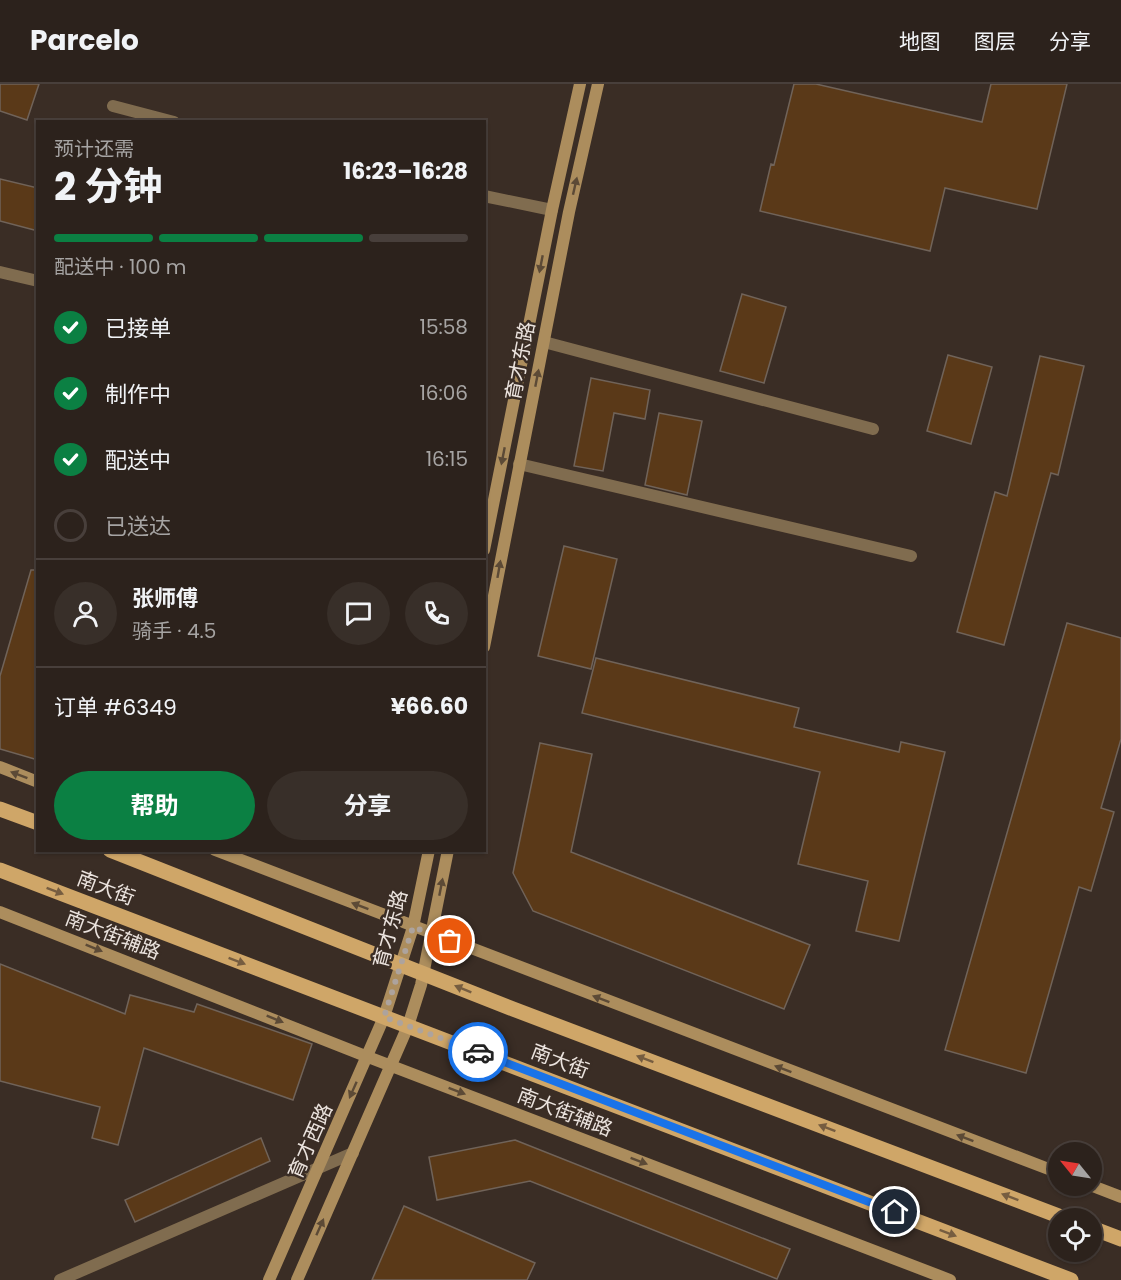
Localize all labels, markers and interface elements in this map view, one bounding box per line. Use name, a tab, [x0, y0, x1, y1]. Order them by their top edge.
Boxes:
text: Parcelo	[30, 21, 139, 60]
text: 地图	[899, 27, 941, 56]
text: 图层	[974, 27, 1016, 56]
text: 分享	[1049, 27, 1091, 56]
text: 预计还需	[54, 135, 134, 163]
text: 16:23–16:28	[343, 156, 468, 187]
text: 2 分钟	[54, 159, 163, 214]
one-way arrow	[571, 177, 580, 196]
text: 配送中 · 100 m	[54, 253, 186, 281]
one-way arrow	[536, 255, 545, 274]
icon: check	[54, 311, 87, 344]
text: 已接单	[105, 313, 171, 344]
text: 15:58	[420, 313, 468, 341]
street label: 育才东路	[499, 319, 541, 403]
one-way arrow	[532, 368, 542, 387]
icon: check	[54, 377, 87, 410]
text: 制作中	[105, 379, 171, 410]
text: 16:06	[419, 379, 468, 407]
icon: check	[54, 443, 87, 476]
text: 配送中	[105, 445, 171, 476]
text: 16:15	[426, 445, 468, 473]
one-way arrow	[498, 446, 507, 465]
text: 已送达	[105, 511, 171, 542]
one-way arrow	[495, 559, 504, 578]
button: person	[54, 582, 117, 645]
button: chat	[327, 582, 390, 645]
button: phone	[405, 582, 468, 645]
text: 张师傅	[132, 583, 198, 614]
text: 骑手 · 4.5	[132, 617, 216, 645]
text: ¥66.60	[391, 691, 468, 722]
text: 订单 #6349	[54, 692, 177, 723]
one-way arrow	[10, 769, 28, 779]
button: 帮助	[54, 771, 255, 840]
button: 分享	[267, 771, 468, 840]
street label: 南大街	[73, 864, 139, 912]
one-way arrow	[437, 878, 446, 897]
one-way arrow	[46, 886, 64, 896]
street label: 育才东路	[366, 887, 414, 971]
one-way arrow	[350, 901, 368, 911]
street label: 南大街辅路	[61, 904, 165, 966]
pin	[424, 915, 475, 966]
icon: bag	[433, 924, 466, 957]
one-way arrow	[85, 944, 103, 954]
one-way arrow	[228, 956, 246, 966]
one-way arrow	[454, 984, 472, 993]
one-way arrow	[591, 994, 609, 1004]
one-way arrow	[267, 1014, 285, 1024]
courier	[448, 1022, 508, 1082]
icon: car	[462, 1036, 495, 1069]
street label: 南大街	[527, 1037, 593, 1085]
one-way arrow	[636, 1054, 654, 1063]
one-way arrow	[773, 1063, 791, 1073]
street label: 南大街辅路	[513, 1081, 617, 1143]
one-way arrow	[349, 1082, 358, 1099]
one-way arrow	[448, 1086, 466, 1096]
street label: 育才西路	[281, 1099, 339, 1183]
one-way arrow	[818, 1123, 836, 1133]
one-way arrow	[956, 1133, 974, 1142]
north arrow	[1048, 1142, 1102, 1196]
map controls	[1048, 1142, 1102, 1262]
one-way arrow	[630, 1156, 648, 1166]
pin	[869, 1186, 920, 1237]
one-way arrow	[1001, 1192, 1019, 1202]
icon: home	[878, 1195, 911, 1228]
button: locate	[1048, 1208, 1102, 1262]
one-way arrow	[316, 1218, 325, 1235]
one-way arrow	[939, 1229, 957, 1238]

